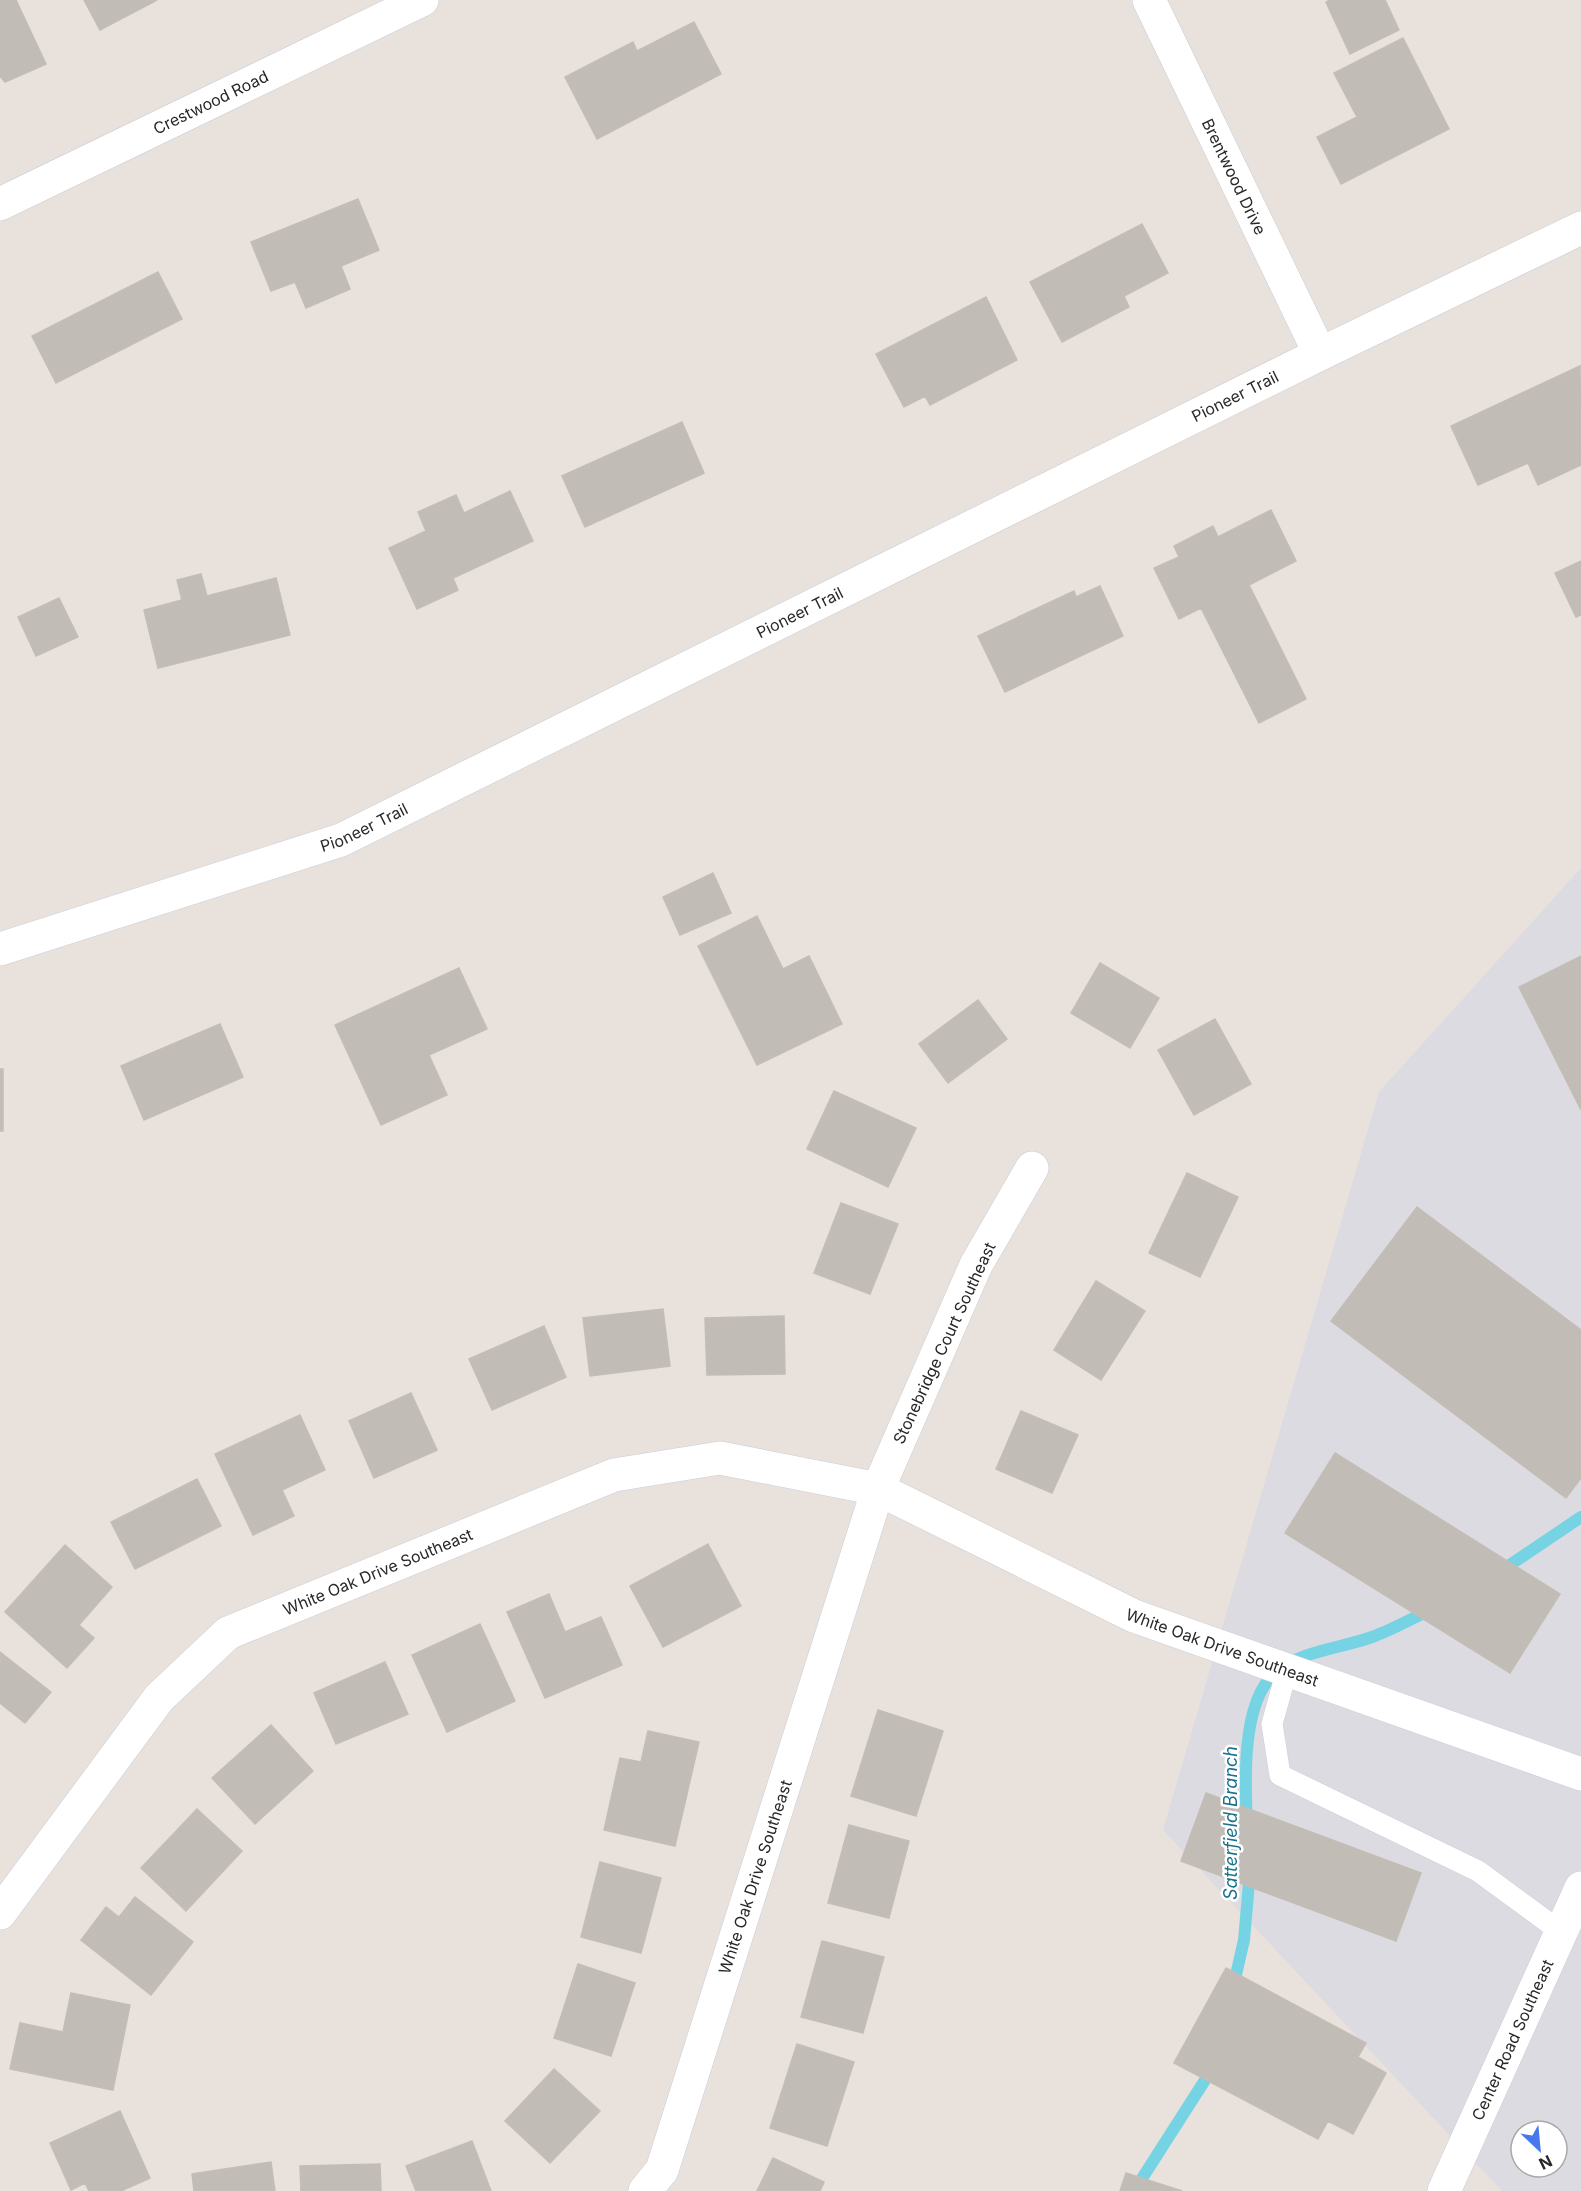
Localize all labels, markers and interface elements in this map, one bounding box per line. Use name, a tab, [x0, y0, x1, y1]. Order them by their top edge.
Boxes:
street label: Crestwood Road	[150, 66, 272, 138]
street label: Brentwood Drive	[1198, 115, 1271, 238]
street label: Pioneer Trail	[1188, 366, 1282, 426]
street label: Pioneer Trail	[753, 582, 846, 642]
street label: Pioneer Trail	[318, 798, 411, 856]
street label: Stonebridge Court Southeast	[888, 1239, 1000, 1447]
street label: White Oak Drive Southeast	[280, 1524, 475, 1619]
street label: White Oak Drive Southeast	[1123, 1604, 1321, 1690]
water label: Satterfield Branch	[1220, 1746, 1241, 1900]
street label: White Oak Drive Southeast	[714, 1777, 796, 1977]
street label: Center Road Southeast	[1467, 1956, 1557, 2123]
north arrow	[1509, 2119, 1569, 2179]
text: N	[1536, 2151, 1555, 2174]

